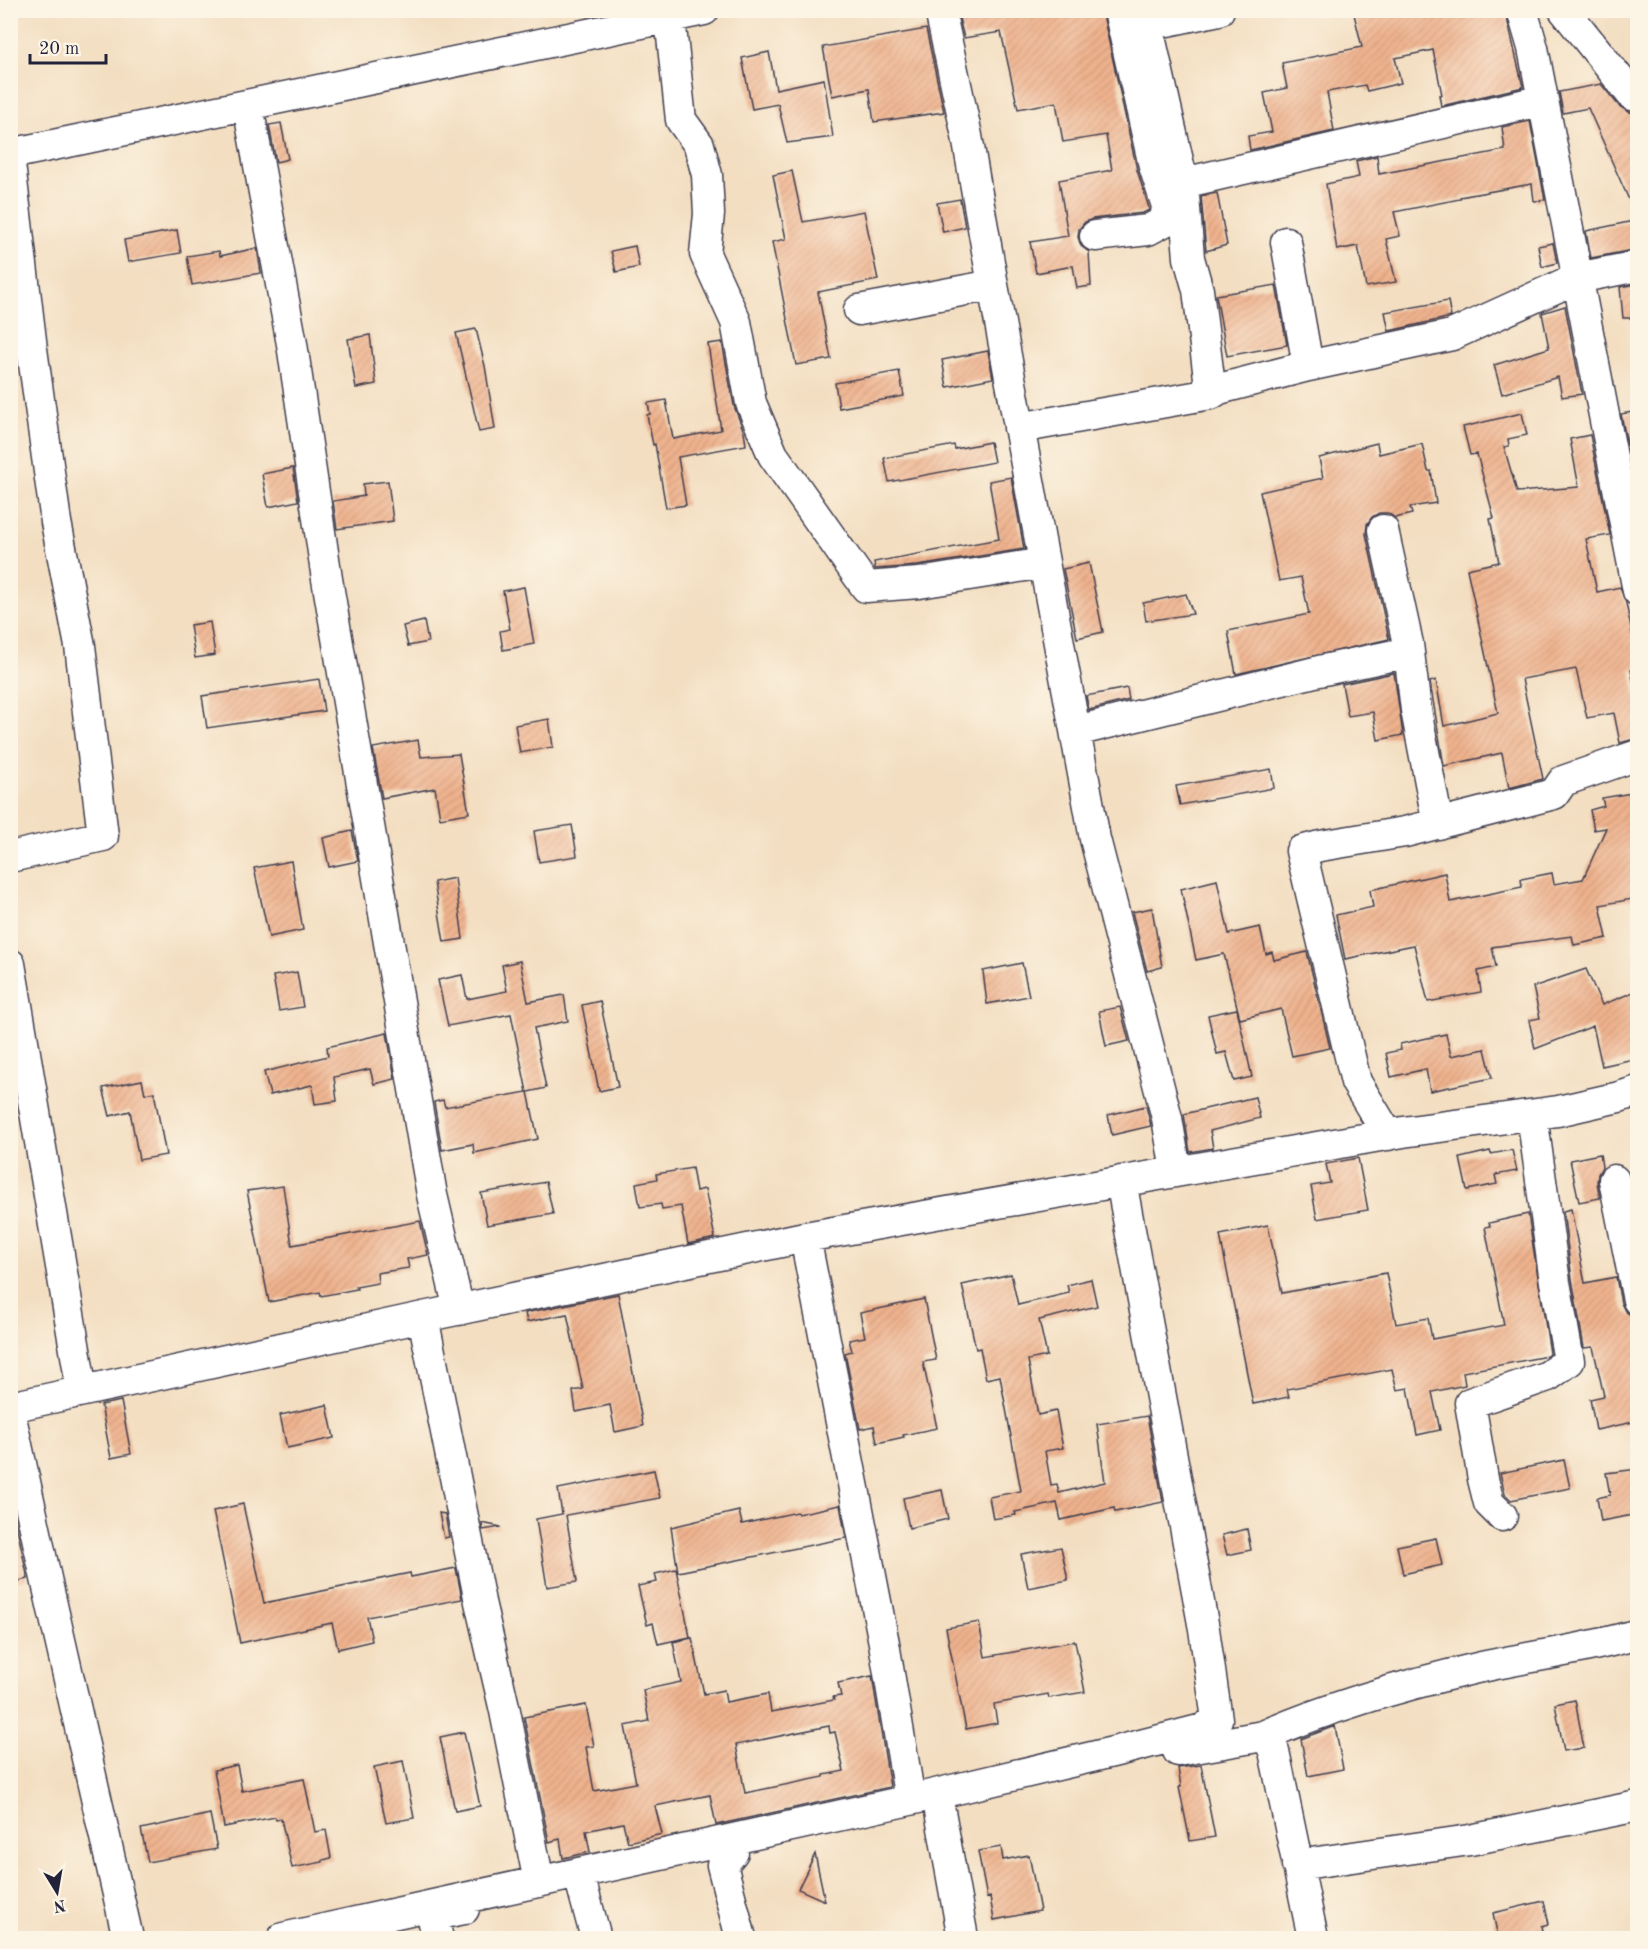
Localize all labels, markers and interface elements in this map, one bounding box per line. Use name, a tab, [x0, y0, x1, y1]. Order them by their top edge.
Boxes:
scale bar	[30, 27, 106, 65]
text: 20 m	[39, 40, 79, 58]
north arrow	[27, 1862, 87, 1922]
text: N	[51, 1896, 67, 1914]

